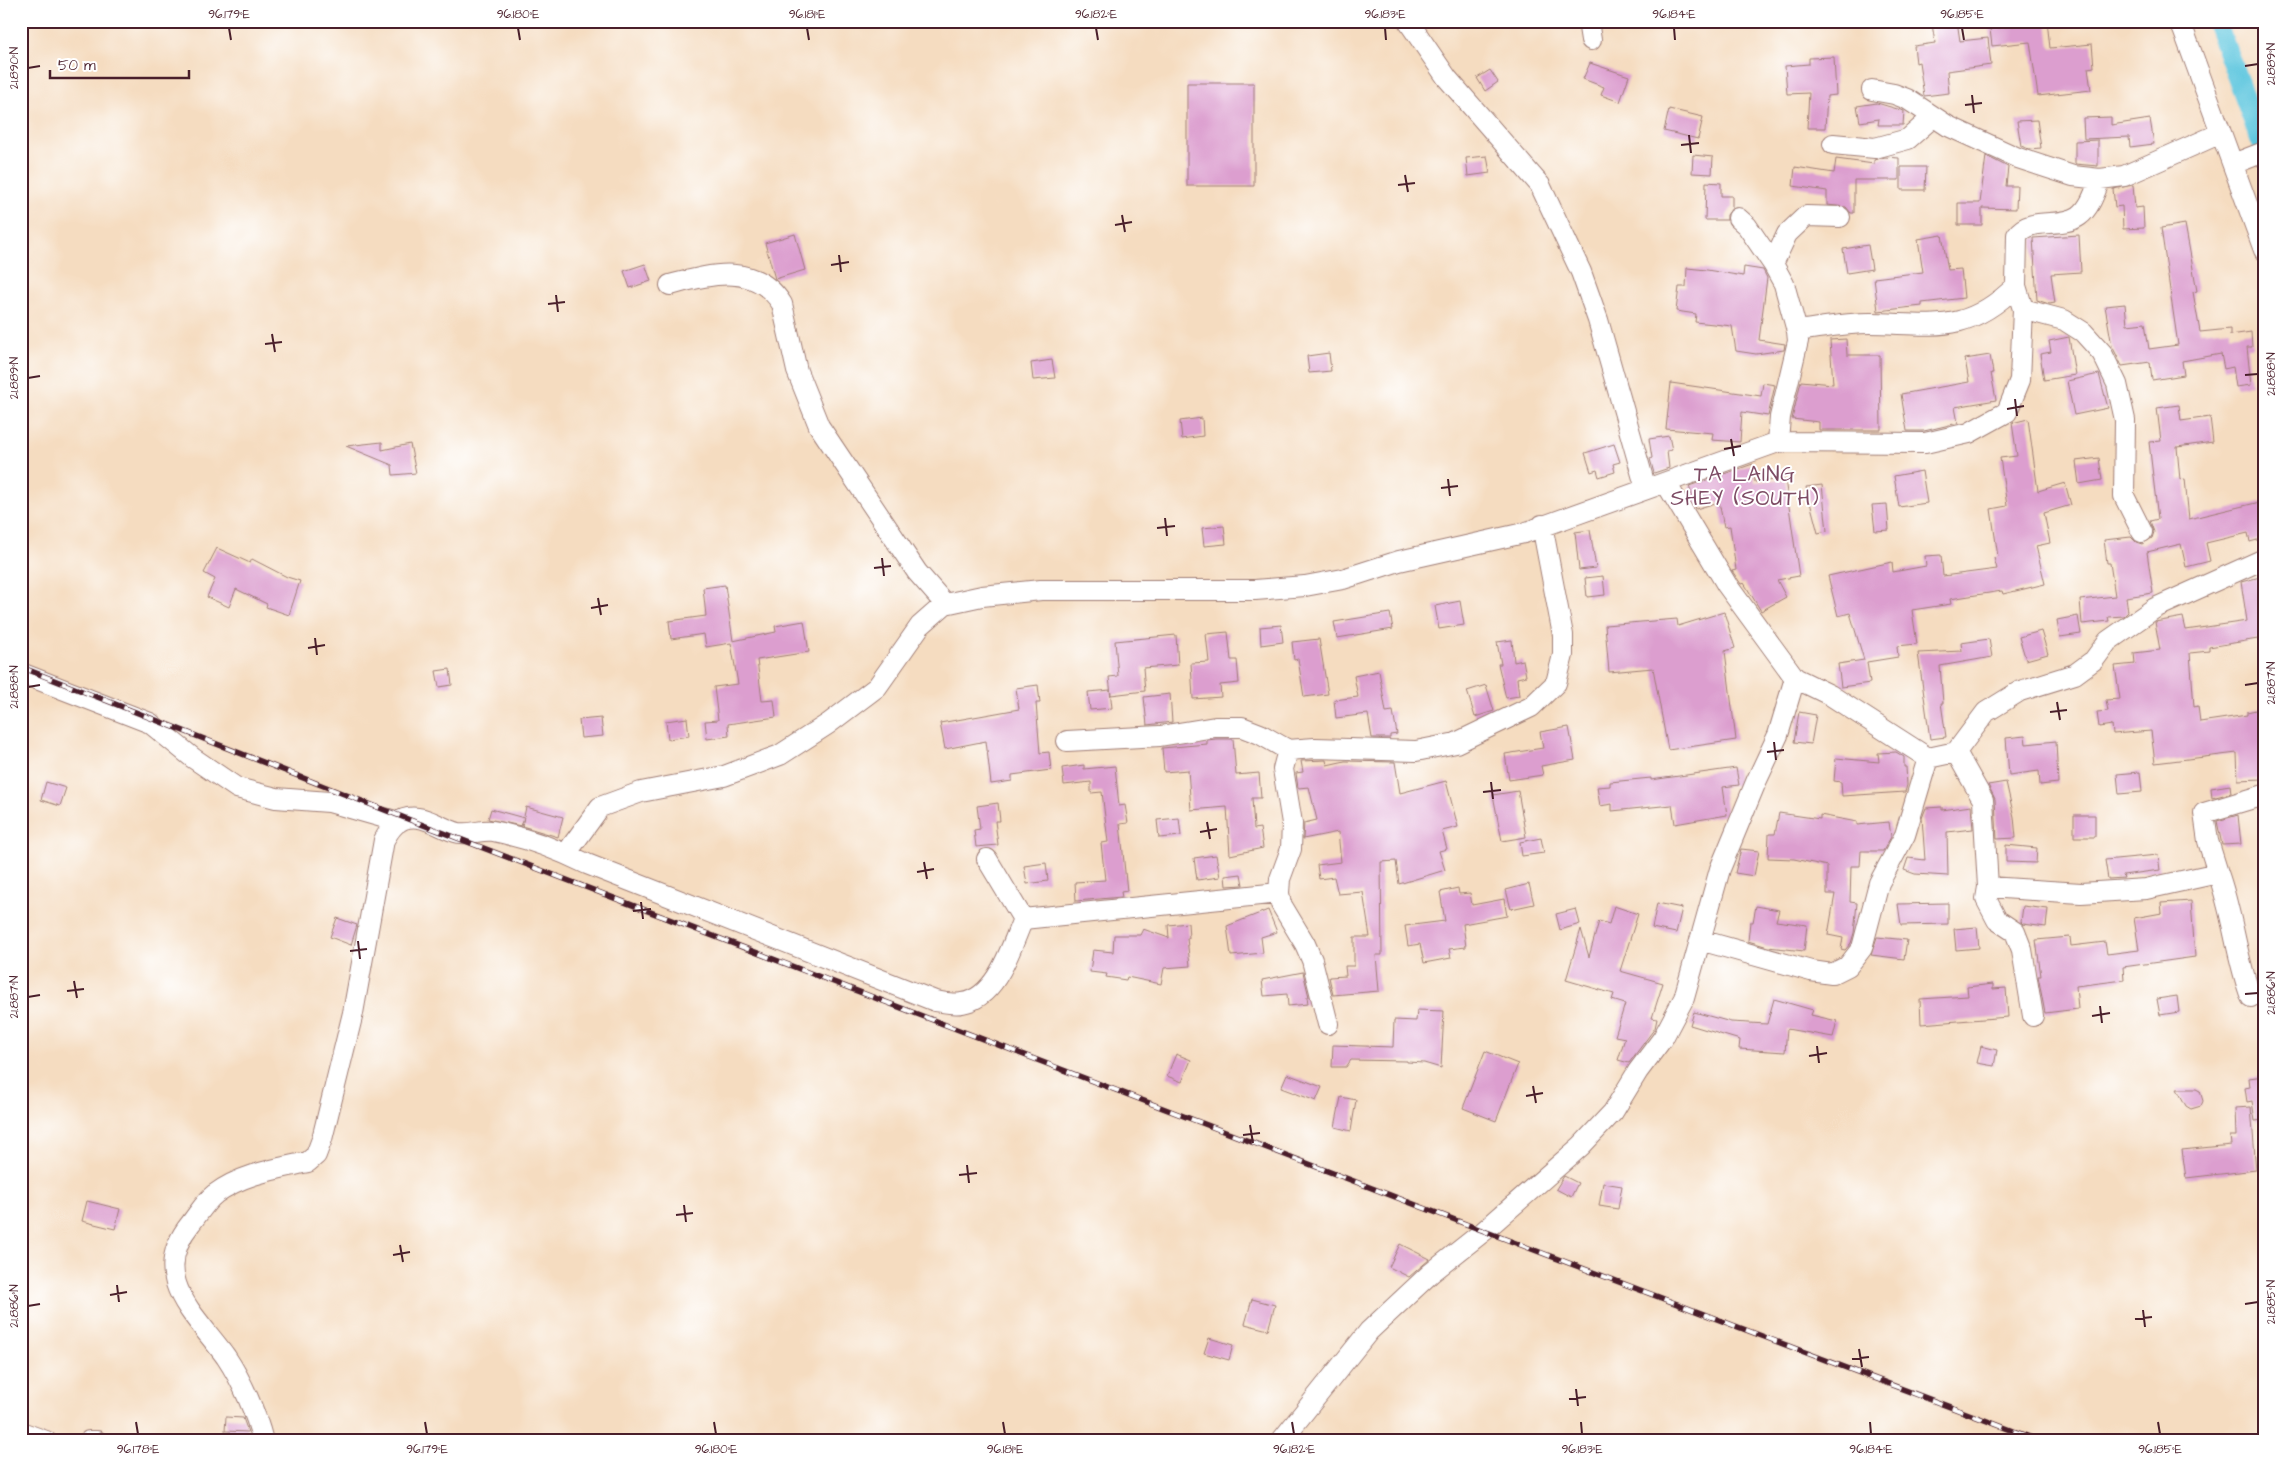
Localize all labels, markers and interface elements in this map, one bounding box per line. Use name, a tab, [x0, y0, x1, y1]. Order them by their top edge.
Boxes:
text: 96.179°E	[208, 6, 250, 23]
text: 96.180°E	[497, 6, 539, 23]
text: 96.181°E	[789, 6, 825, 23]
text: 96.182°E	[1075, 6, 1117, 23]
text: 96.183°E	[1364, 6, 1406, 23]
text: 96.184°E	[1652, 6, 1696, 23]
text: 96.185°E	[1940, 6, 1984, 23]
text: 21.889°N	[2263, 42, 2280, 85]
text: 21.890°N	[6, 46, 23, 89]
scale bar	[50, 48, 189, 80]
text: 50 m	[58, 55, 96, 76]
text: 21.888°N	[2263, 352, 2280, 396]
text: 21.889°N	[6, 356, 23, 399]
district label: TA LAING SHEY (SOUTH)	[1670, 460, 1820, 513]
text: 21.887°N	[2263, 661, 2280, 705]
text: 21.888°N	[6, 665, 23, 709]
text: 21.886°N	[2263, 971, 2280, 1015]
text: 21.887°N	[6, 975, 23, 1019]
text: 21.885°N	[2263, 1279, 2280, 1324]
text: 21.886°N	[6, 1284, 23, 1328]
text: 96.178°E	[117, 1441, 159, 1458]
text: 96.179°E	[406, 1441, 448, 1458]
text: 96.180°E	[695, 1441, 737, 1458]
text: 96.181°E	[987, 1441, 1023, 1458]
text: 96.182°E	[1273, 1441, 1315, 1458]
text: 96.183°E	[1561, 1441, 1603, 1458]
text: 96.184°E	[1849, 1441, 1893, 1458]
text: 96.185°E	[2138, 1441, 2182, 1458]

